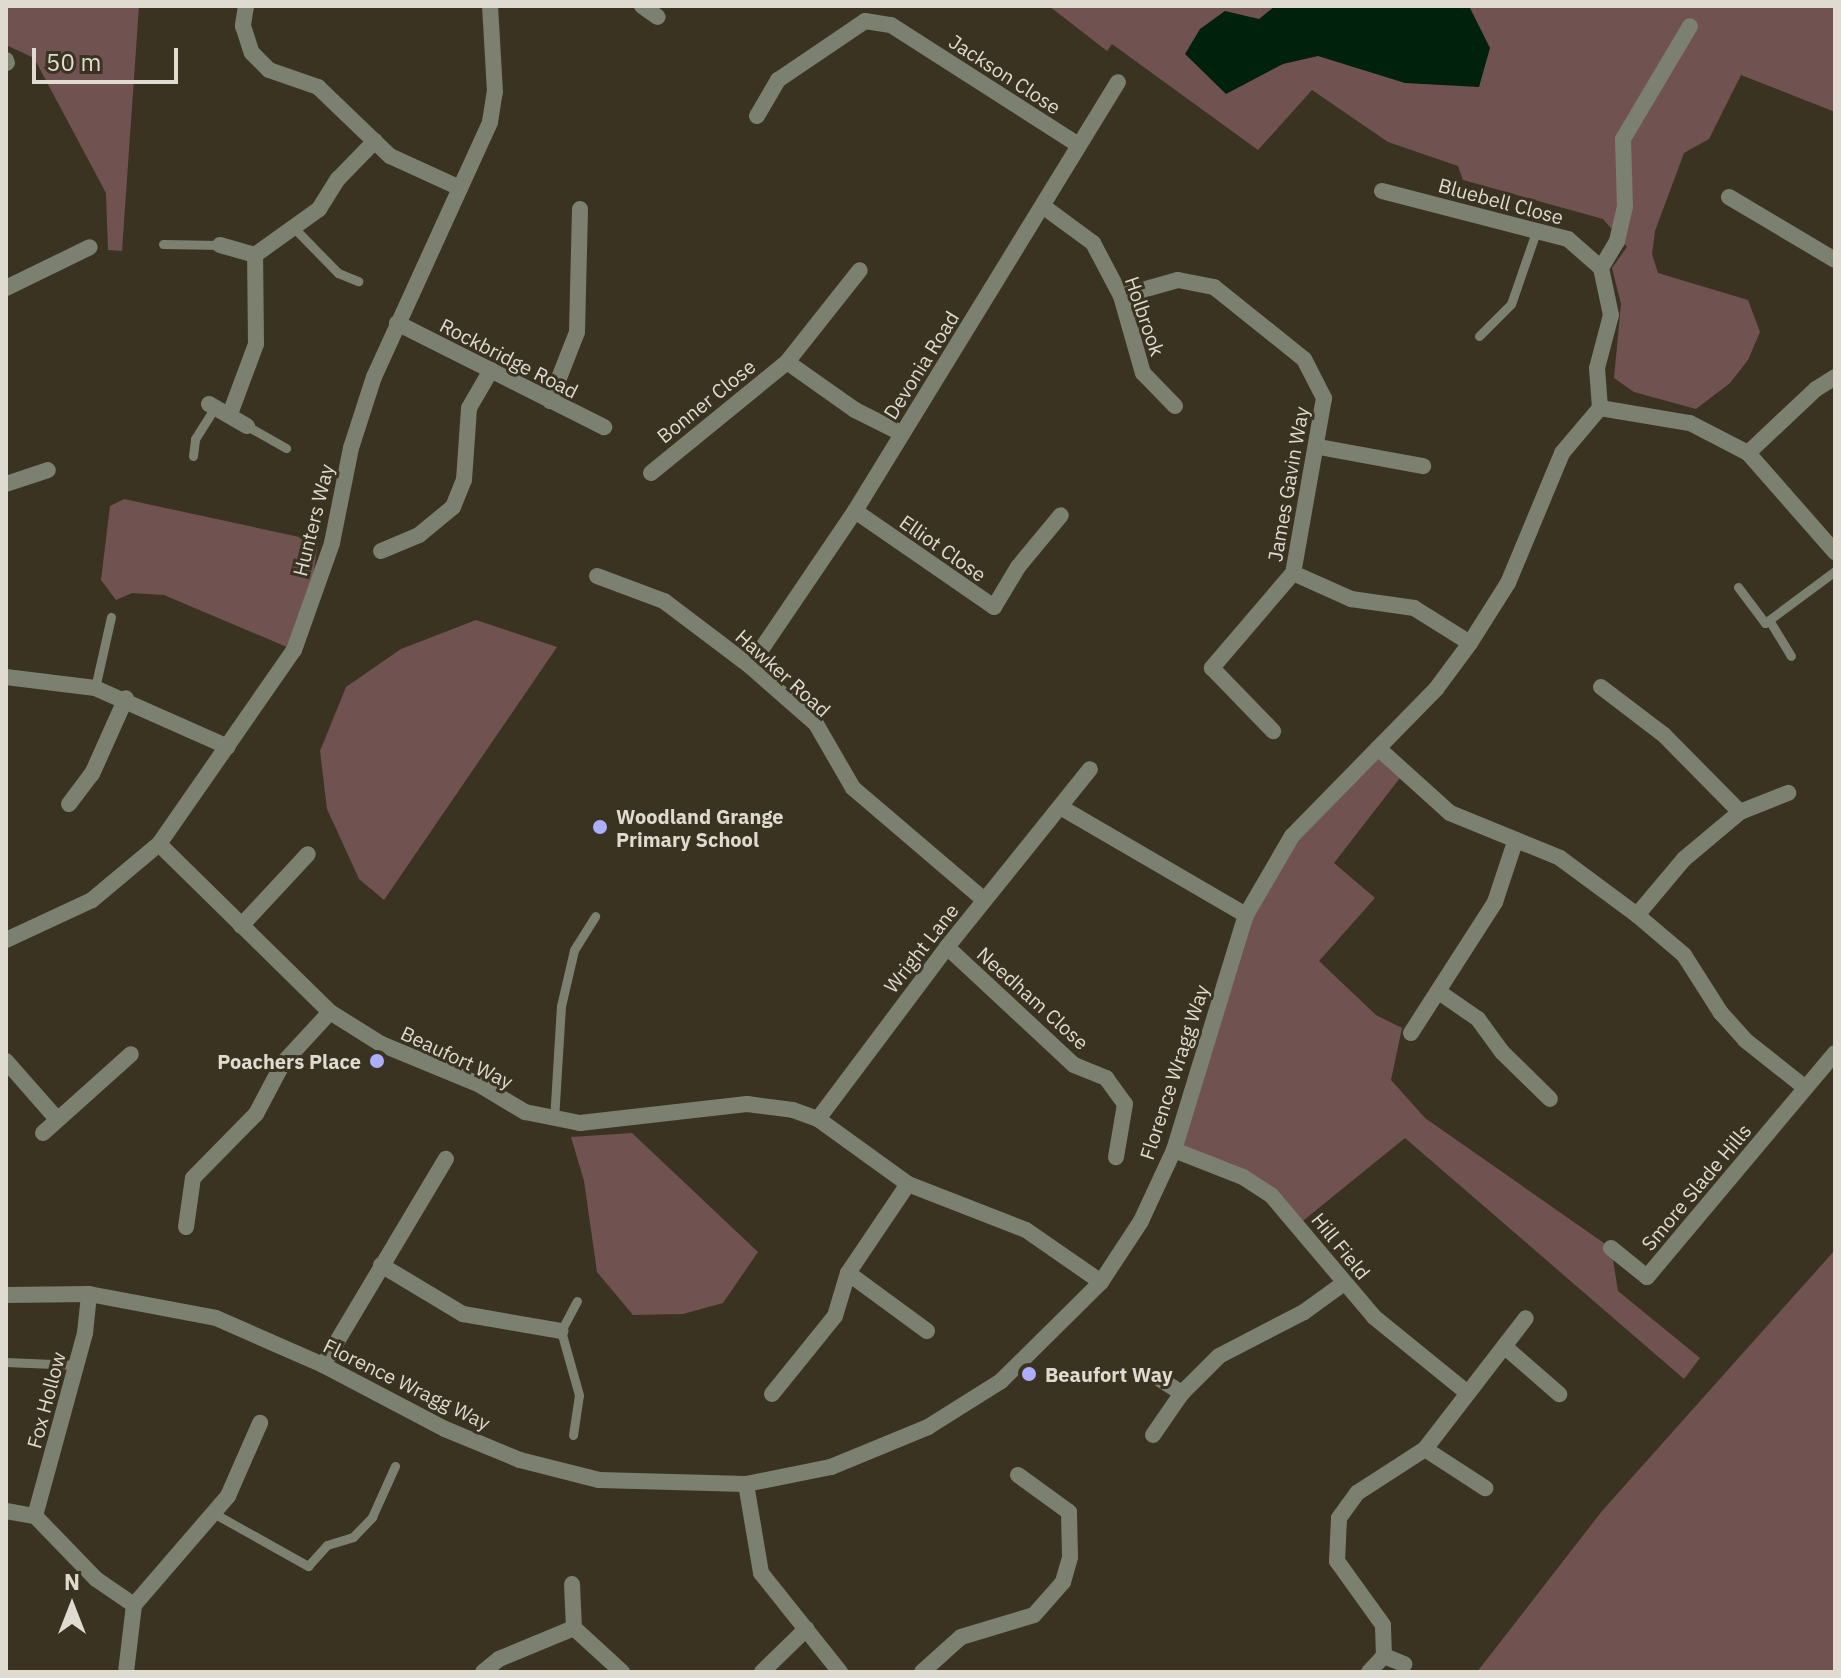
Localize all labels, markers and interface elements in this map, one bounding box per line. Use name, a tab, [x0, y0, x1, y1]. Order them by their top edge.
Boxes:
street label: Jackson Close	[945, 29, 1065, 119]
scale bar	[36, 32, 182, 82]
text: 50 m	[46, 46, 101, 78]
street label: Bluebell Close	[1436, 173, 1566, 229]
street label: Holbrook	[1120, 273, 1170, 359]
street label: Devonia Road	[878, 307, 964, 423]
street label: Rockbridge Road	[436, 313, 582, 403]
street label: Bonner Close	[652, 354, 760, 448]
street label: James Gavin Way	[1263, 404, 1313, 564]
street label: Hunters Way	[287, 461, 339, 579]
street label: Elliot Close	[895, 509, 991, 587]
street label: Hawker Road	[731, 624, 835, 722]
place label: Woodland Grange Primary School	[616, 804, 784, 851]
marker: Woodland Grange Primary School	[591, 818, 609, 836]
street label: Wright Lane	[879, 899, 963, 997]
street label: Needham Close	[972, 942, 1094, 1054]
street label: Florence Wragg Way	[1134, 981, 1214, 1163]
street label: Beaufort Way	[397, 1021, 517, 1093]
place label: Poachers Place	[217, 1049, 361, 1073]
marker: Poachers Place	[368, 1052, 386, 1070]
street label: Smore Slade Hills	[1636, 1119, 1756, 1255]
street label: Hill Field	[1307, 1208, 1375, 1284]
street label: Florence Wragg Way	[320, 1333, 494, 1435]
street label: Fox Hollow	[22, 1349, 70, 1451]
place label: Beaufort Way	[1045, 1362, 1173, 1386]
marker: Beaufort Way	[1020, 1365, 1038, 1383]
north arrow	[32, 1566, 112, 1646]
text: N	[64, 1567, 80, 1596]

